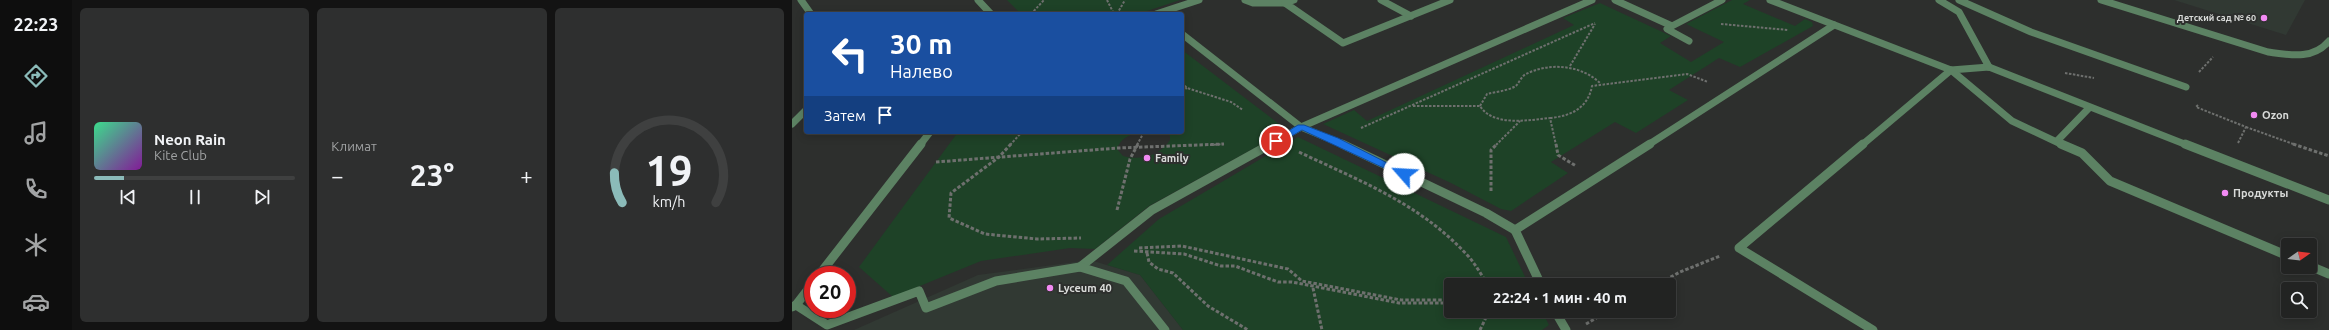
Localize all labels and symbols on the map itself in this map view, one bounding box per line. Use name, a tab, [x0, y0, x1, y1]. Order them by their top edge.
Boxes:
place label: Детский сад № 60	[2177, 13, 2256, 23]
marker: Детский сад № 60	[2259, 13, 2269, 23]
place label: Ozon	[2262, 109, 2289, 121]
marker: Ozon	[2249, 110, 2259, 120]
pin	[1259, 124, 1293, 158]
place label: Family	[1155, 152, 1189, 164]
marker: Family	[1142, 153, 1152, 163]
position arrow	[1383, 153, 1425, 195]
place label: Продукты	[2233, 187, 2288, 199]
marker: Продукты	[2220, 188, 2230, 198]
north arrow	[2281, 238, 2317, 274]
speed limit sign: 20	[804, 266, 856, 318]
place label: Lyceum 40	[1058, 282, 1112, 294]
marker: Lyceum 40	[1045, 283, 1055, 293]

